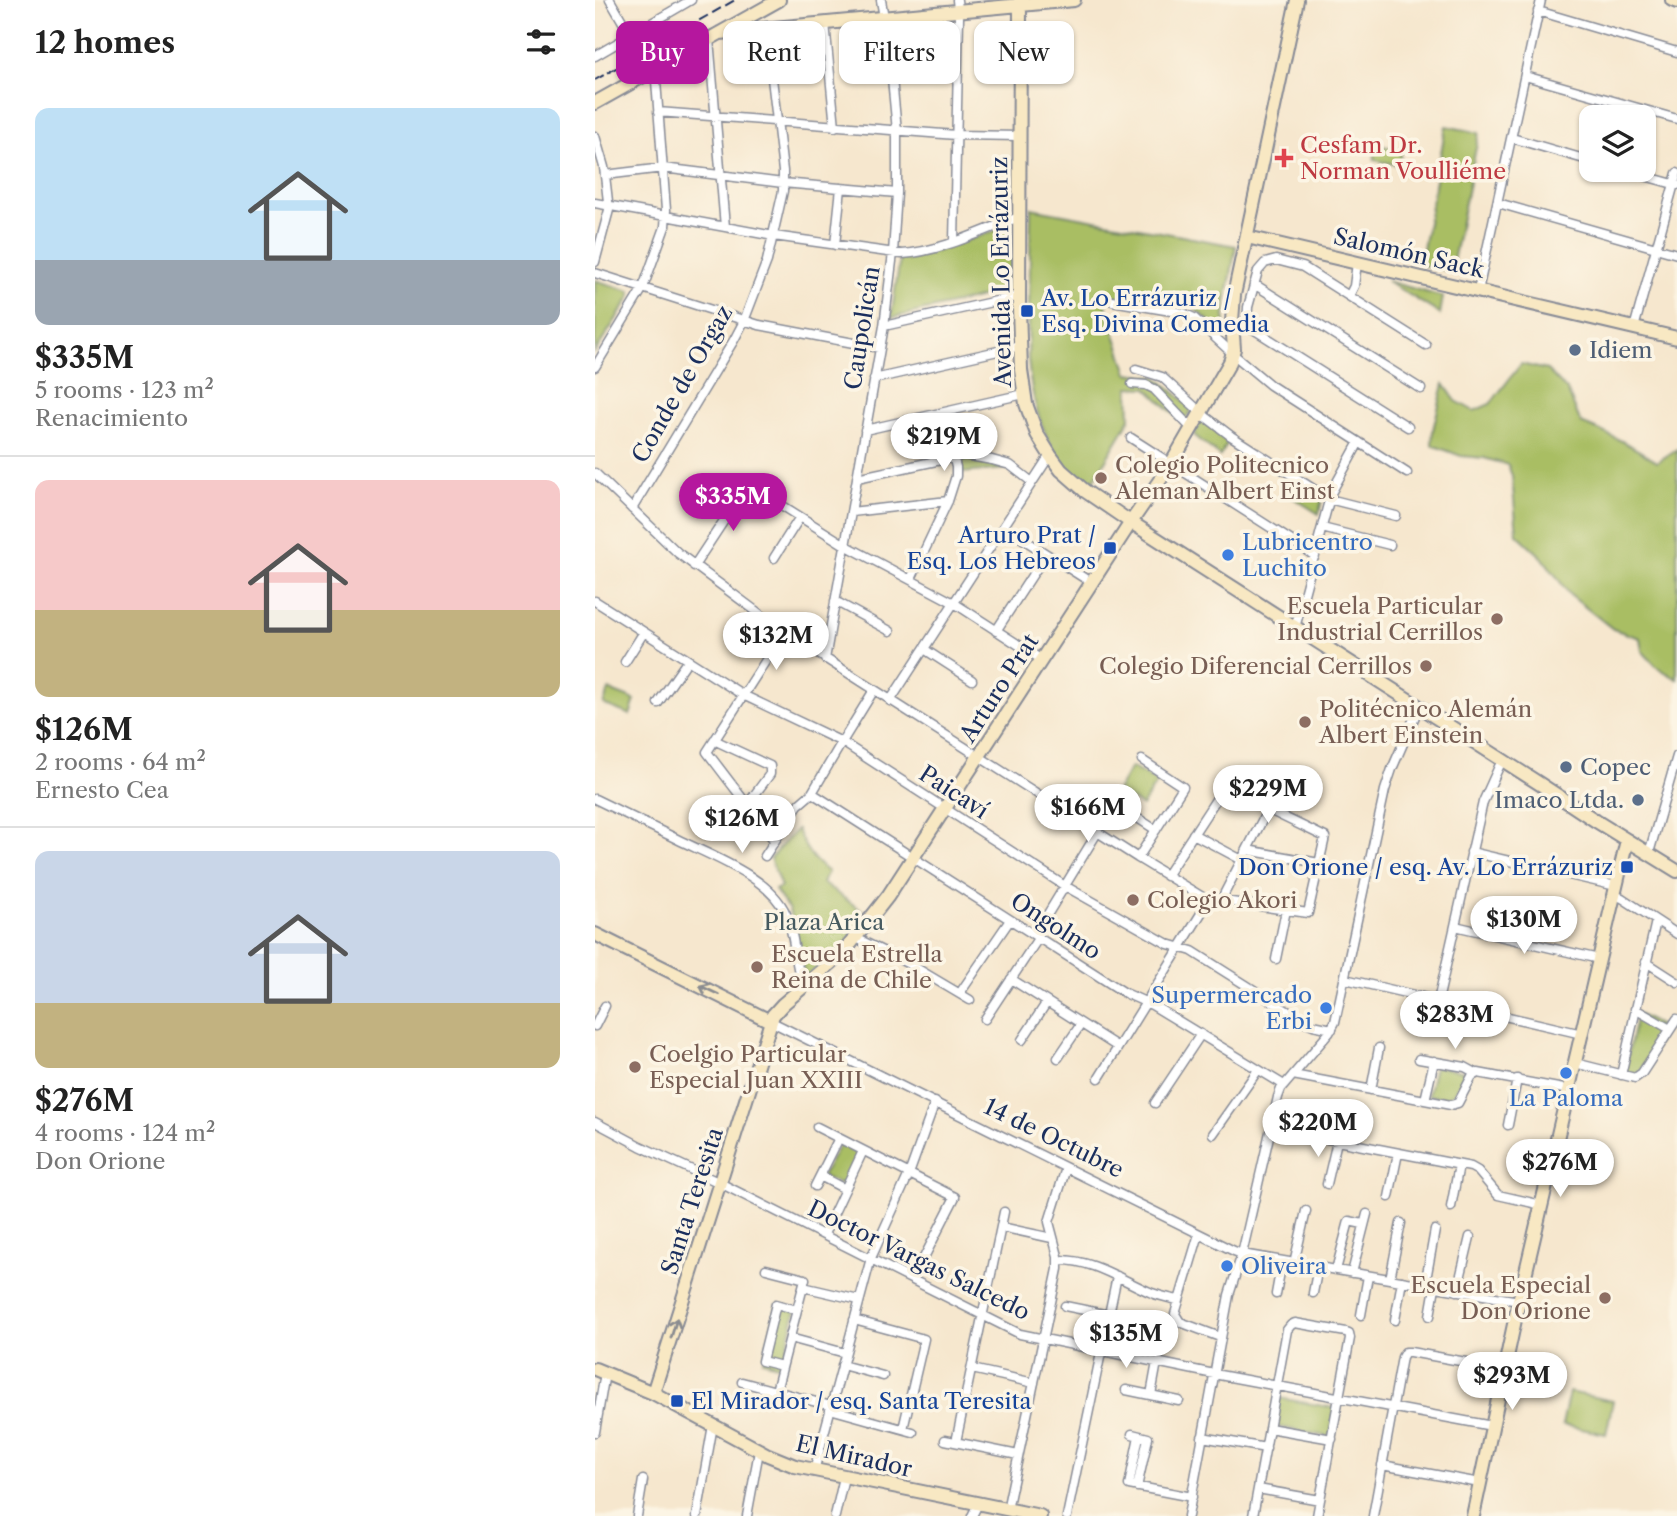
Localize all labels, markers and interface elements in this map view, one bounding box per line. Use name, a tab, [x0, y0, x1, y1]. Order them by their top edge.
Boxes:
chip: Buy	[616, 21, 709, 84]
chip: Rent	[723, 21, 825, 84]
chip: Filters	[839, 21, 960, 84]
chip: New	[974, 21, 1074, 84]
icon: filters	[522, 23, 560, 61]
text: 12 homes	[35, 24, 175, 61]
map controls	[1579, 105, 1656, 182]
button: layers	[1579, 105, 1656, 182]
place label: Cesfam Dr. Norman Voulliéme	[1300, 131, 1506, 185]
marker: Cesfam Dr. Norman Voulliéme	[1274, 148, 1294, 168]
icon: home	[235, 153, 361, 279]
street label: Avenida Lo Errázuriz	[985, 156, 1017, 389]
street label: Salomón Sack	[1331, 222, 1489, 284]
street label: Caupolicán	[838, 264, 886, 392]
place label: Av. Lo Errázuriz / Esq. Divina Comedia	[1040, 284, 1270, 338]
street label: Conde de Orgaz	[626, 300, 738, 468]
marker: Av. Lo Errázuriz / Esq. Divina Comedia	[1019, 303, 1035, 319]
place label: Idiem	[1589, 336, 1652, 364]
text: $335M	[35, 339, 134, 376]
marker: Idiem	[1567, 342, 1583, 358]
text: 5 rooms · 123 m²	[35, 376, 214, 404]
text: Renacimiento	[35, 404, 188, 432]
pin: $219M	[895, 414, 993, 473]
text: $219M	[907, 422, 981, 450]
place label: Colegio Politecnico Aleman Albert Einst	[1114, 451, 1335, 505]
marker: Colegio Politecnico Aleman Albert Einst	[1093, 470, 1109, 486]
pin: $335M	[684, 474, 782, 533]
text: $335M	[695, 482, 771, 510]
place label: Arturo Prat / Esq. Los Hebreos	[906, 521, 1096, 575]
icon: home	[235, 525, 361, 651]
place label: Lubricentro Luchito	[1242, 528, 1373, 582]
marker: Arturo Prat / Esq. Los Hebreos	[1102, 540, 1118, 556]
marker: Lubricentro Luchito	[1220, 547, 1236, 563]
place label: Escuela Particular Industrial Cerrillos	[1277, 592, 1483, 646]
marker: Escuela Particular Industrial Cerrillos	[1489, 611, 1505, 627]
pin: $132M	[727, 612, 825, 672]
text: $132M	[739, 621, 813, 649]
street label: Arturo Prat	[953, 629, 1044, 748]
place label: Colegio Diferencial Cerrillos	[1099, 652, 1412, 680]
marker: Colegio Diferencial Cerrillos	[1418, 658, 1434, 674]
place label: Politécnico Alemán Albert Einstein	[1318, 695, 1532, 749]
text: $126M	[35, 711, 133, 748]
marker: Politécnico Alemán Albert Einstein	[1297, 714, 1313, 730]
text: 2 rooms · 64 m²	[35, 748, 206, 776]
place label: Copec	[1580, 753, 1651, 781]
street label: Paicaví	[914, 759, 994, 825]
marker: Copec	[1558, 759, 1574, 775]
pin: $229M	[1219, 766, 1317, 825]
text: $229M	[1229, 774, 1307, 802]
text: Ernesto Cea	[35, 776, 169, 804]
pin: $166M	[1039, 784, 1137, 844]
place label: Imaco Ltda.	[1494, 786, 1624, 814]
marker: Imaco Ltda.	[1630, 792, 1646, 808]
text: $166M	[1050, 793, 1126, 821]
pin: $126M	[693, 796, 791, 855]
text: $126M	[705, 804, 779, 832]
place label: Don Orione / esq. Av. Lo Errázuriz	[1238, 853, 1613, 881]
marker: Don Orione / esq. Av. Lo Errázuriz	[1619, 859, 1635, 875]
street label: Ongolmo	[1006, 886, 1106, 966]
place label: Colegio Akori	[1147, 886, 1297, 914]
marker: Colegio Akori	[1125, 892, 1141, 908]
icon: home	[235, 896, 361, 1022]
pin: $130M	[1475, 897, 1573, 956]
text: $130M	[1486, 905, 1562, 933]
park label: Plaza Arica	[763, 908, 885, 936]
place label: Escuela Estrella Reina de Chile	[771, 940, 944, 994]
marker: Escuela Estrella Reina de Chile	[749, 959, 765, 975]
place label: Supermercado Erbi	[1151, 981, 1312, 1035]
one-way arrow	[699, 983, 720, 997]
pin: $283M	[1406, 992, 1504, 1051]
marker: Supermercado Erbi	[1318, 1000, 1334, 1016]
text: $283M	[1416, 1000, 1494, 1028]
place label: Coelgio Particular Especial Juan XXIII	[649, 1040, 863, 1094]
marker: Coelgio Particular Especial Juan XXIII	[627, 1059, 643, 1075]
marker: La Paloma	[1558, 1065, 1574, 1081]
text: $276M	[35, 1082, 134, 1119]
place label: La Paloma	[1509, 1084, 1624, 1112]
street label: 14 de Octubre	[980, 1092, 1128, 1184]
pin: $220M	[1269, 1100, 1367, 1159]
text: $220M	[1278, 1108, 1358, 1136]
text: 4 rooms · 124 m²	[35, 1119, 215, 1147]
street label: Santa Teresita	[655, 1123, 729, 1278]
pin: $276M	[1511, 1140, 1609, 1199]
text: Don Orione	[35, 1147, 165, 1175]
text: $276M	[1522, 1148, 1598, 1176]
street label: Doctor Vargas Salcedo	[803, 1194, 1035, 1326]
place label: Oliveira	[1241, 1252, 1328, 1280]
marker: Oliveira	[1219, 1258, 1235, 1274]
place label: Escuela Especial Don Orione	[1410, 1271, 1591, 1325]
marker: Escuela Especial Don Orione	[1597, 1290, 1613, 1306]
pin: $135M	[1077, 1310, 1175, 1370]
one-way arrow	[668, 1317, 681, 1339]
text: $135M	[1089, 1319, 1163, 1347]
pin: $293M	[1463, 1352, 1561, 1412]
text: $293M	[1473, 1361, 1551, 1389]
place label: El Mirador / esq. Santa Teresita	[691, 1387, 1033, 1415]
marker: El Mirador / esq. Santa Teresita	[669, 1393, 685, 1409]
street label: El Mirador	[793, 1429, 915, 1483]

